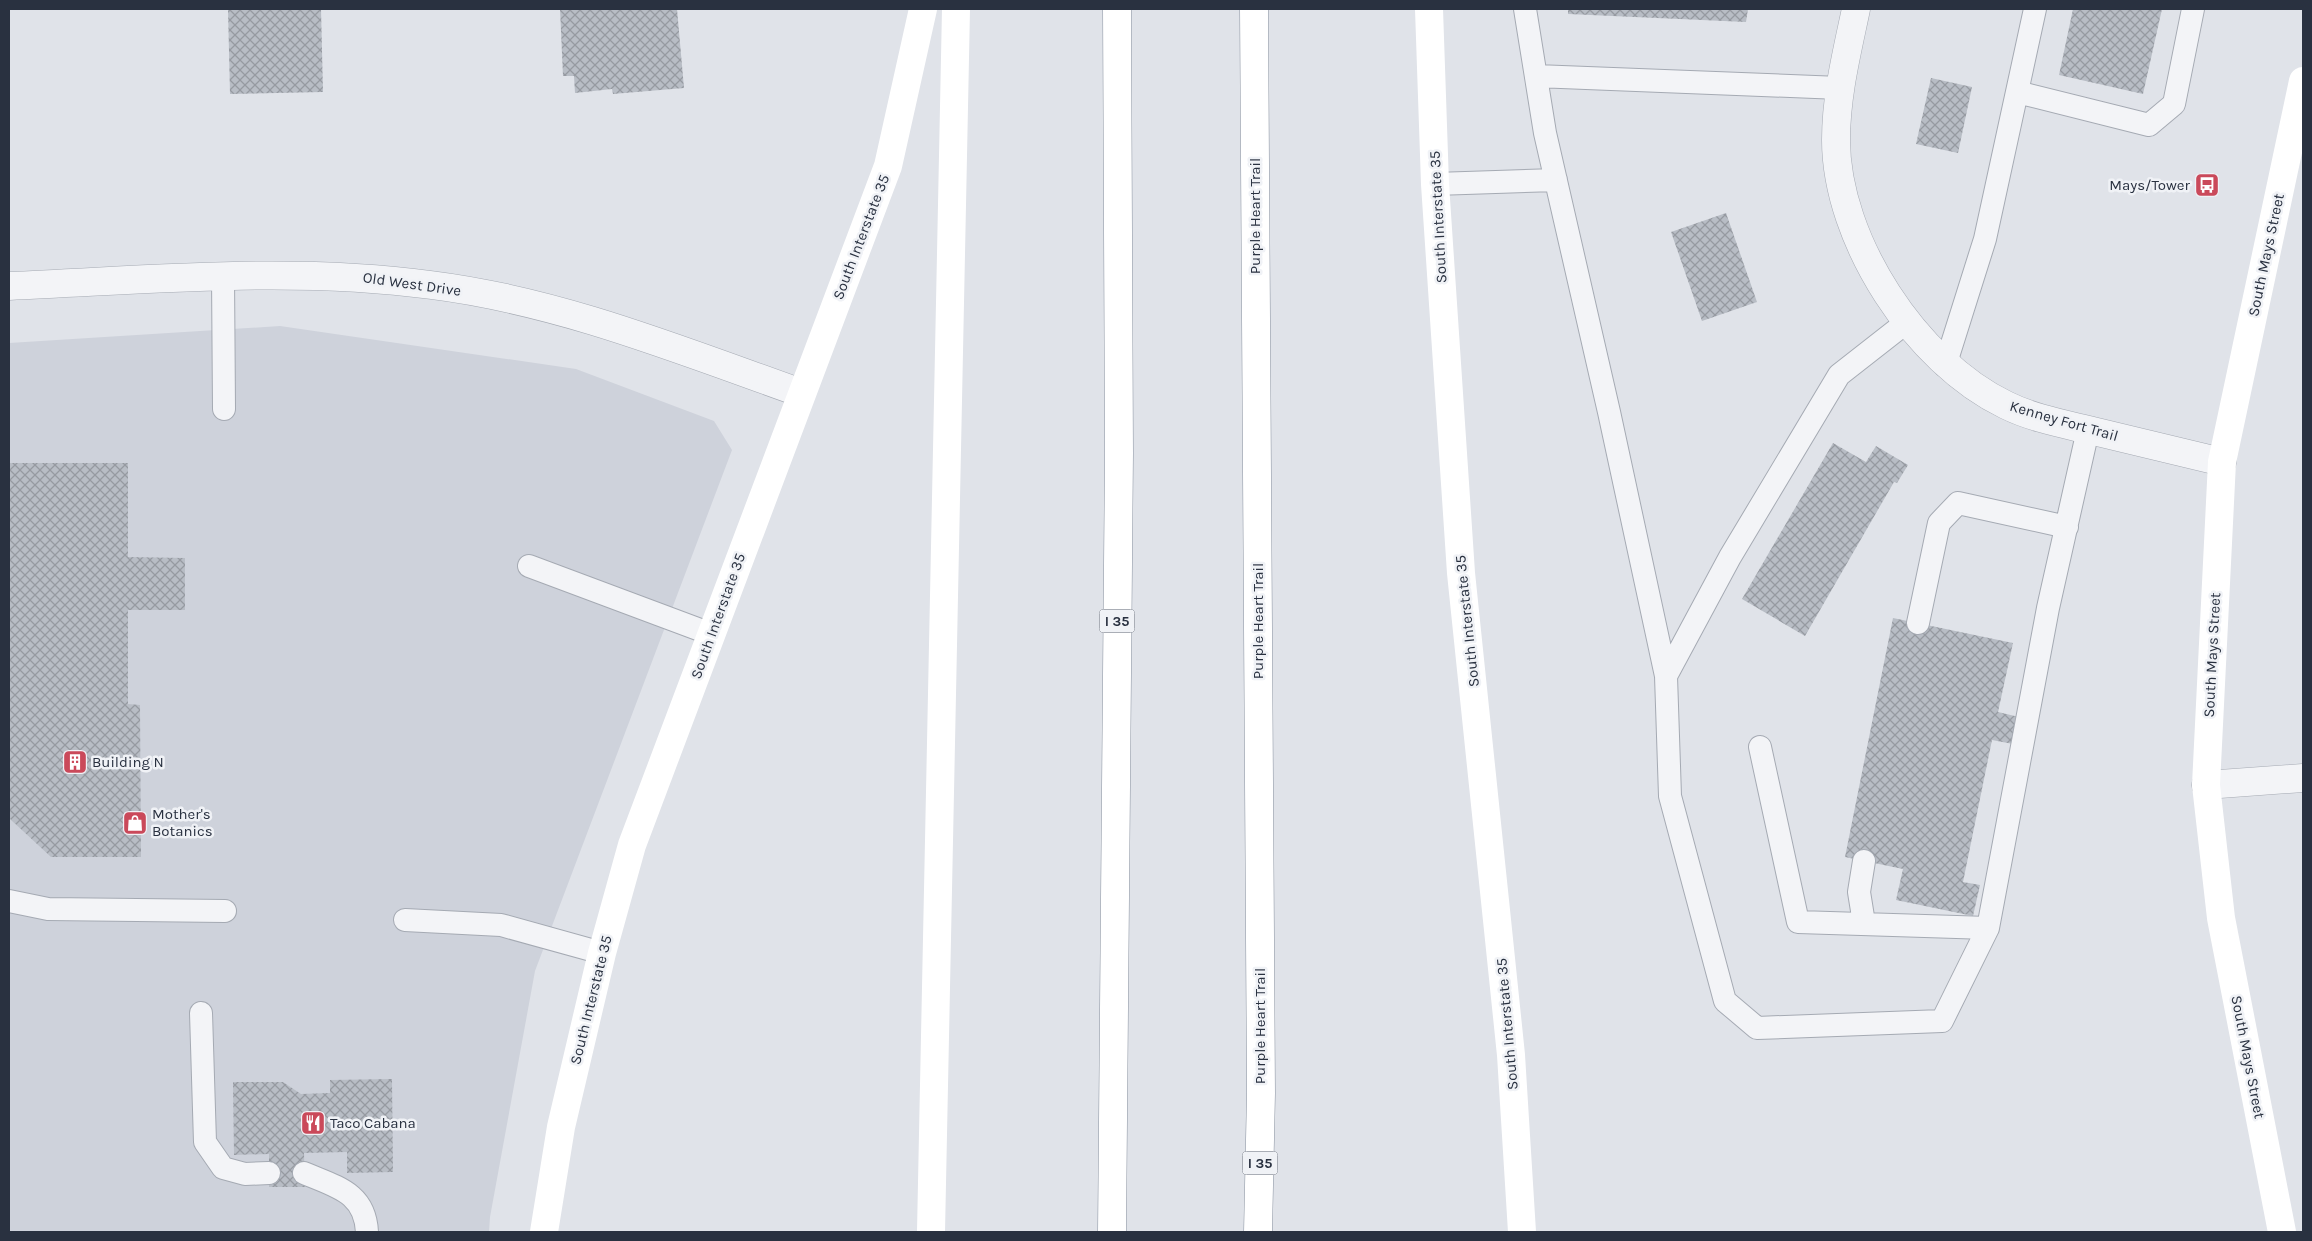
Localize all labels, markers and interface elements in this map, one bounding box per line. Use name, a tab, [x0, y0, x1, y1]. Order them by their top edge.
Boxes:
street label: South Interstate 35	[1426, 150, 1450, 284]
street label: Purple Heart Trail	[1246, 158, 1264, 274]
street label: South Interstate 35	[829, 172, 893, 302]
bus stop icon: Mays/Tower	[2194, 172, 2220, 198]
place label: Mays/Tower	[2109, 176, 2191, 194]
street label: South Mays Street	[2244, 192, 2288, 318]
street label: Old West Drive	[362, 268, 462, 300]
street label: Kenney Fort Trail	[2008, 397, 2120, 445]
street label: South Interstate 35	[687, 551, 749, 681]
street label: South Interstate 35	[1451, 554, 1483, 688]
street label: Purple Heart Trail	[1249, 563, 1267, 679]
street label: South Mays Street	[2200, 592, 2224, 718]
road number: I 35	[1100, 610, 1134, 632]
building icon: Building N	[62, 749, 88, 775]
place label: Building N	[92, 753, 164, 771]
place label: Mother's Botanics	[152, 805, 213, 840]
shop icon: Mother's Botanics	[122, 810, 148, 836]
street label: South Interstate 35	[566, 933, 616, 1067]
street label: South Interstate 35	[1492, 957, 1522, 1091]
street label: Purple Heart Trail	[1251, 968, 1269, 1084]
street label: South Mays Street	[2227, 994, 2269, 1121]
restaurant icon: Taco Cabana	[300, 1110, 326, 1136]
place label: Taco Cabana	[330, 1114, 416, 1132]
road number: I 35	[1242, 1152, 1278, 1174]

